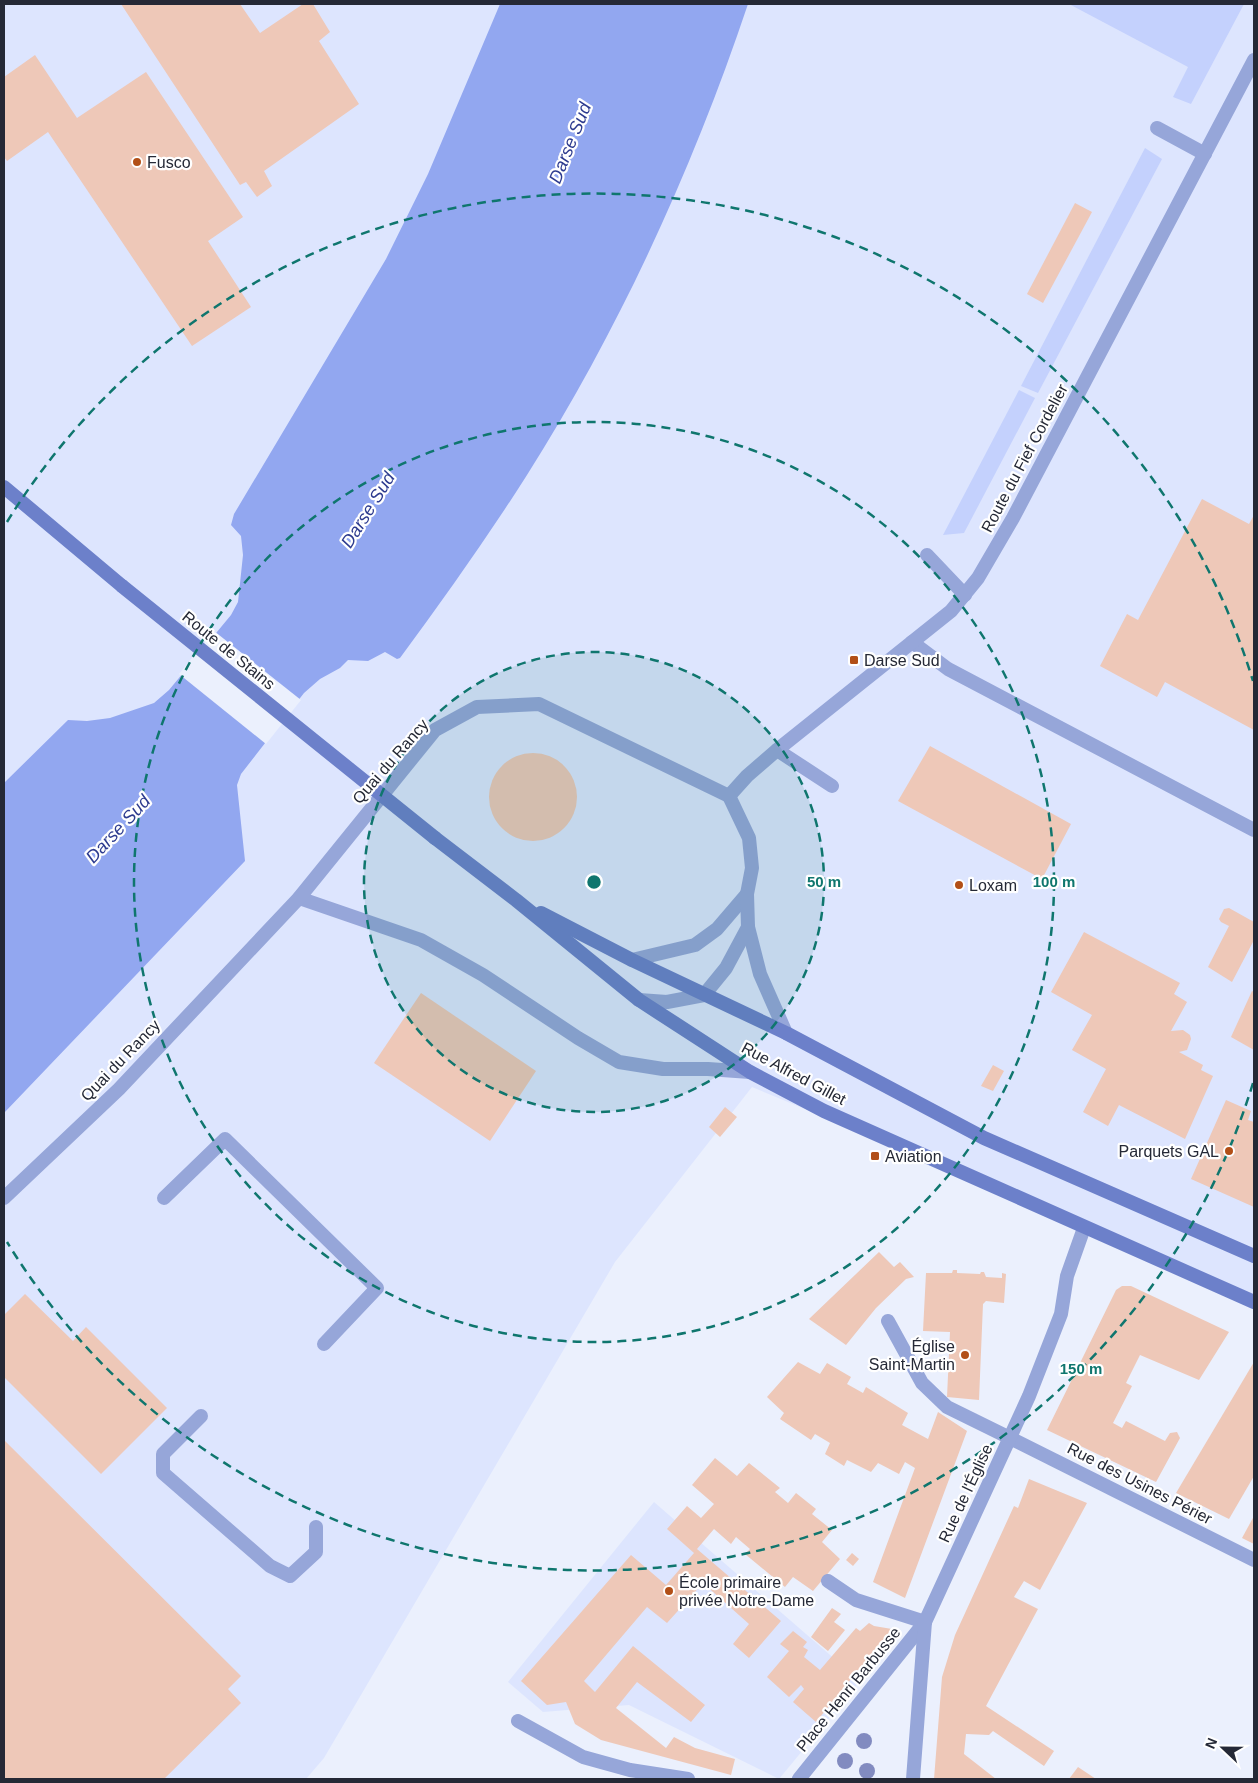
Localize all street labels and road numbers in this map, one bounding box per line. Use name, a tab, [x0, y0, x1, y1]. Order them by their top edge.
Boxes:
street label: Route du Fief Cordelier	[978, 381, 1071, 535]
street label: Route de Stains	[179, 608, 278, 693]
street label: Quai du Rancy	[349, 716, 432, 807]
street label: Quai du Rancy	[77, 1016, 163, 1104]
street label: Rue Alfred Gillet	[739, 1039, 849, 1108]
street label: Rue des Usines Périer	[1065, 1440, 1216, 1528]
street label: Rue de l'Église	[934, 1441, 996, 1545]
street label: Place Henri Barbusse	[793, 1624, 904, 1755]

